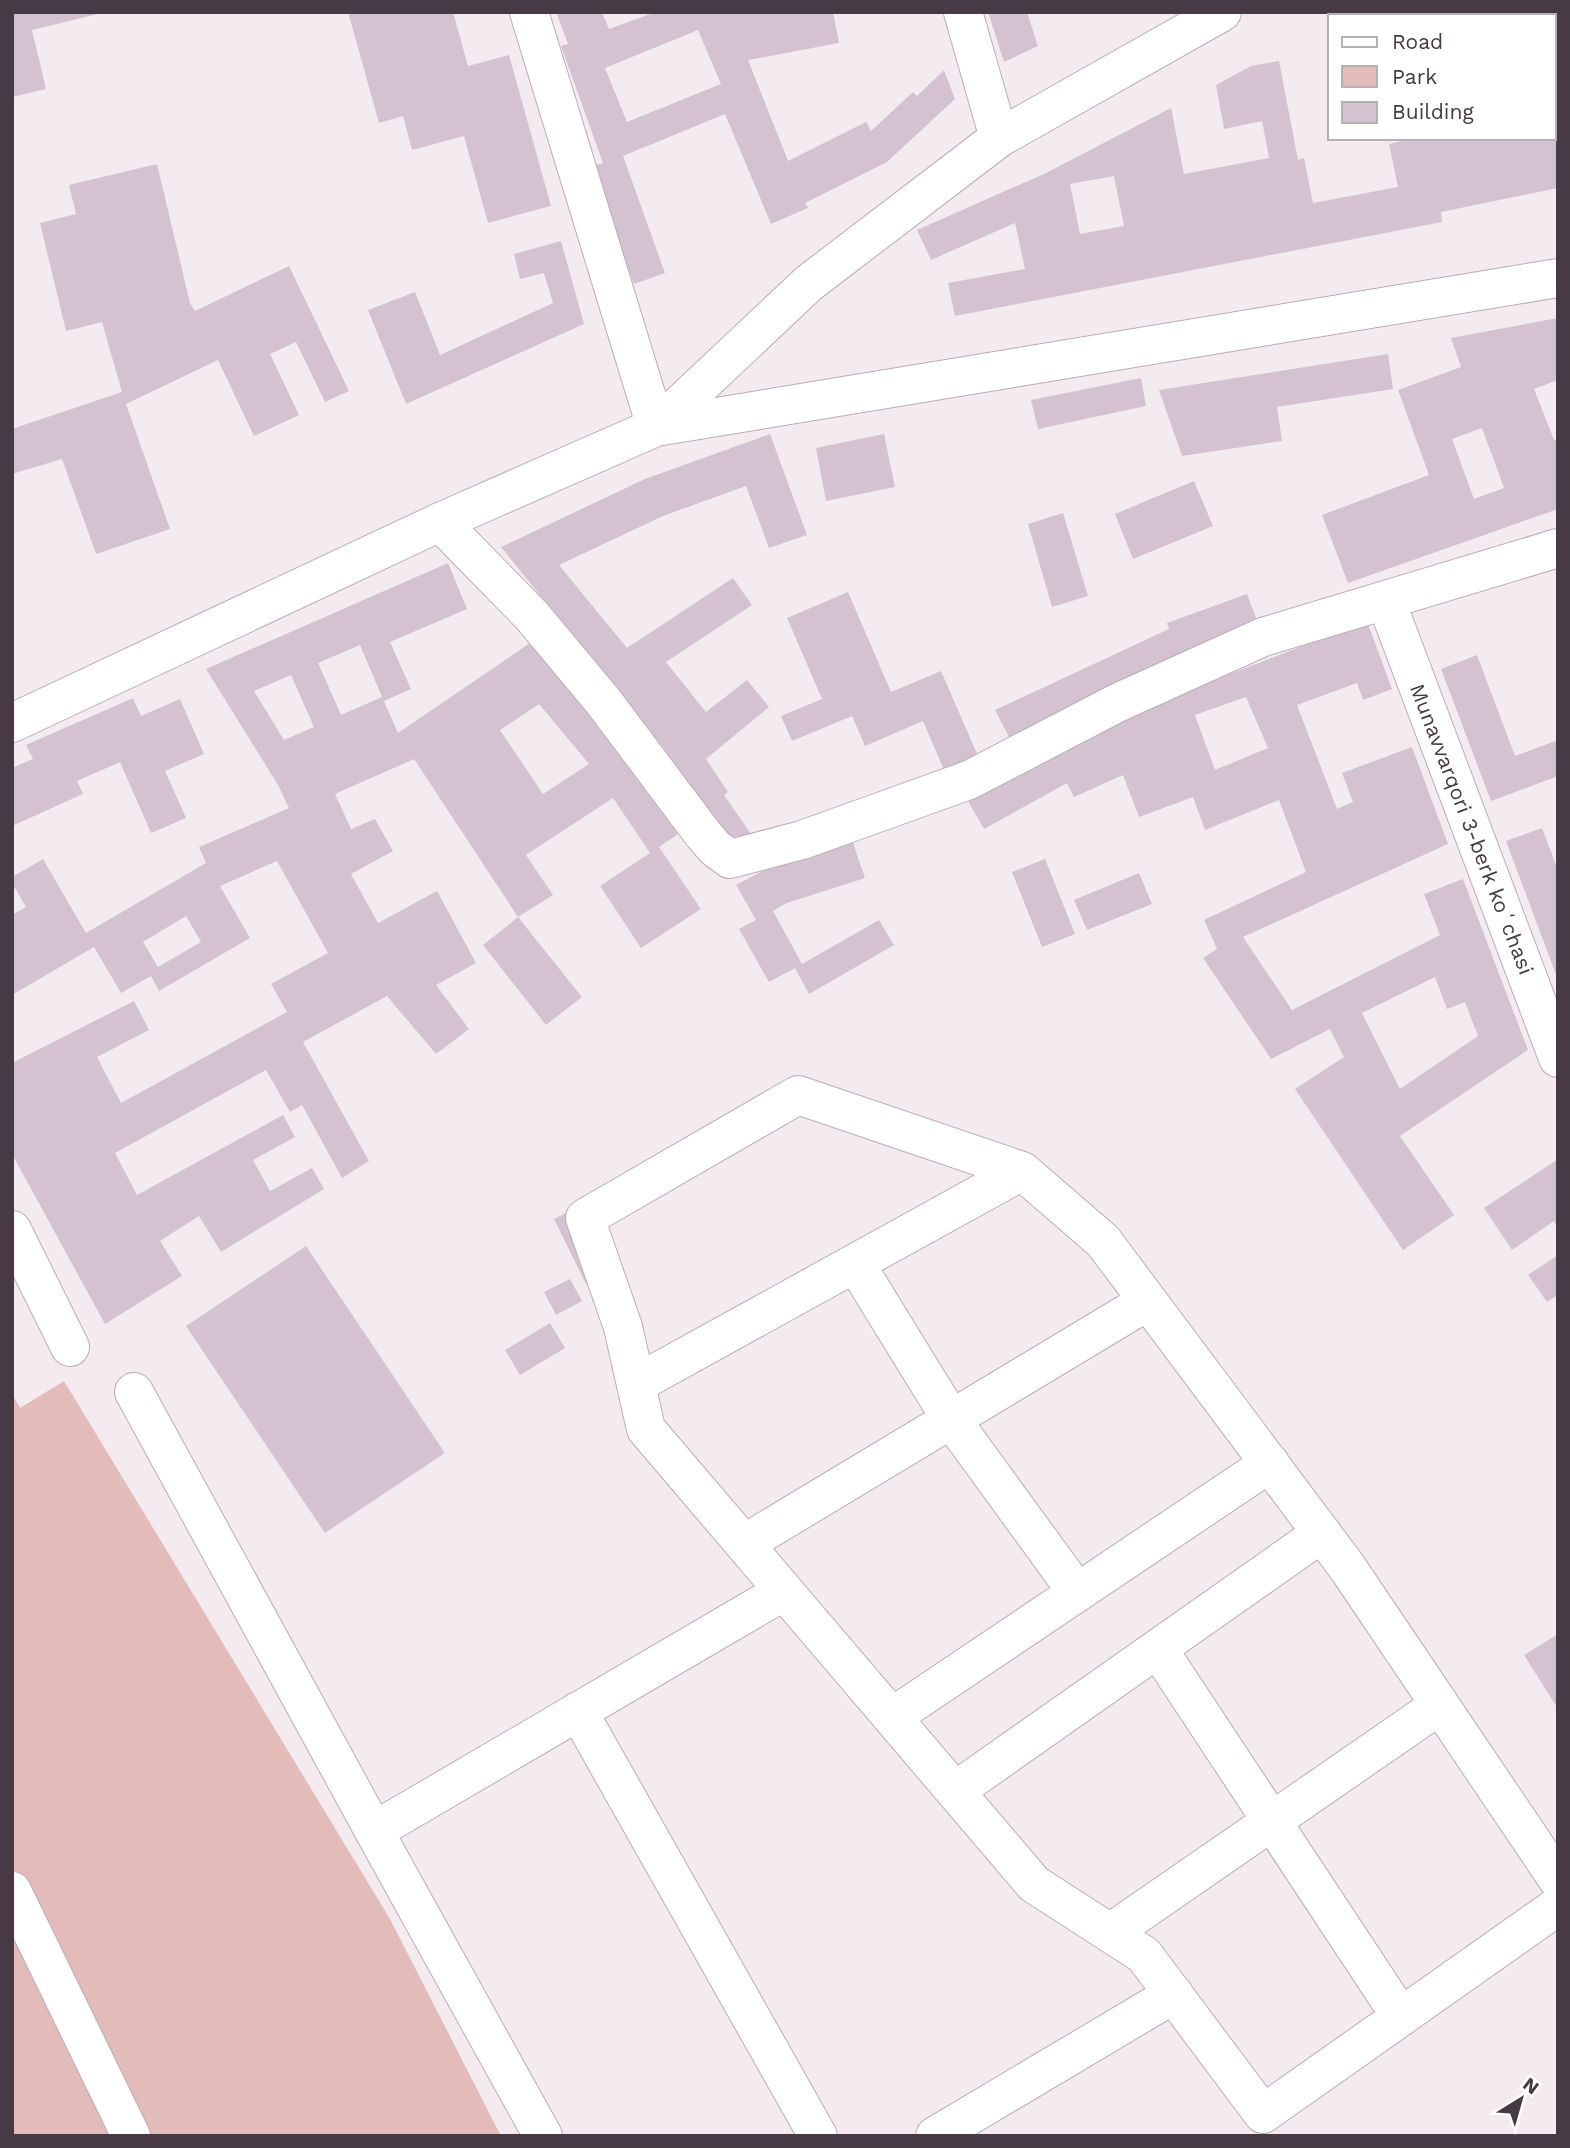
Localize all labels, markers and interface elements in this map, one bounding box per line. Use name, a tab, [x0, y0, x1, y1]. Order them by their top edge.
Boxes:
legend	[1328, 14, 1556, 140]
text: Road	[1392, 29, 1443, 54]
text: Park	[1392, 64, 1437, 89]
text: Building	[1392, 99, 1474, 124]
street label: Munavvarqori 3-berk koʻchasi	[1405, 680, 1539, 978]
north arrow	[1486, 2064, 1556, 2134]
text: N	[1518, 2072, 1543, 2099]

